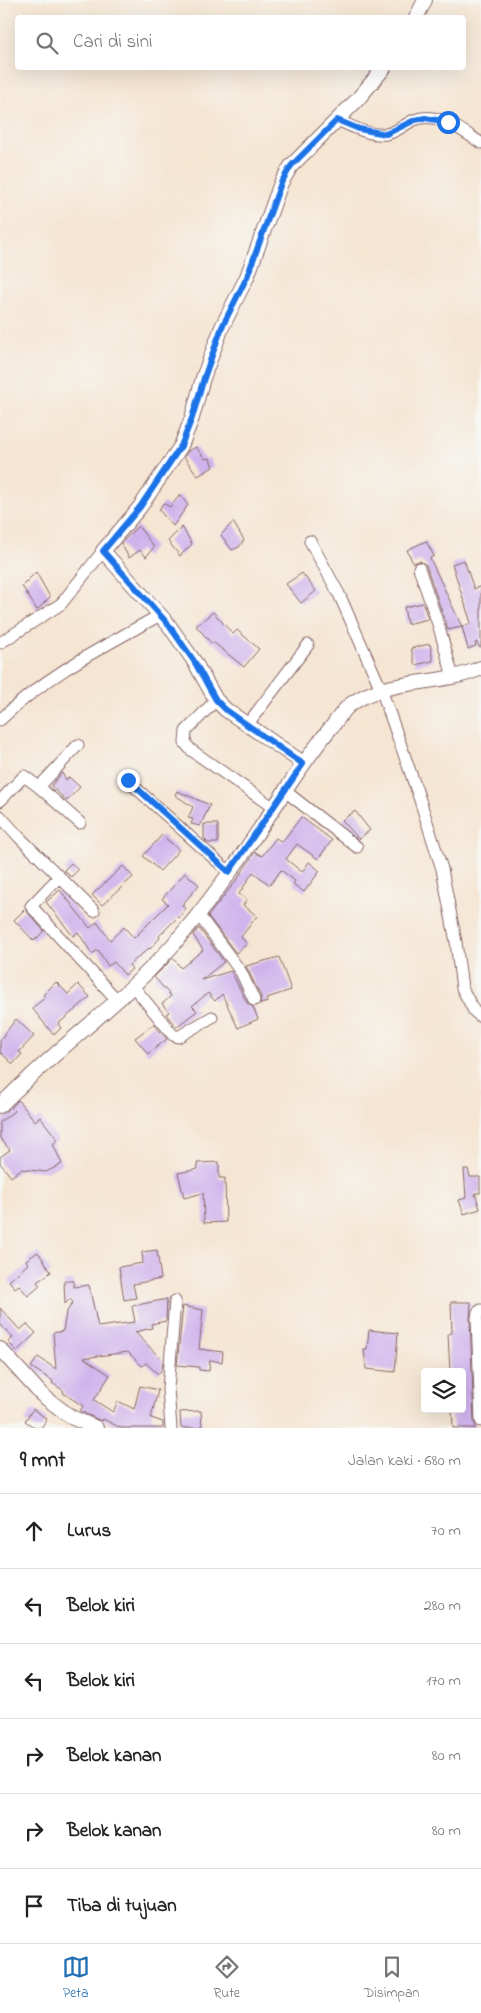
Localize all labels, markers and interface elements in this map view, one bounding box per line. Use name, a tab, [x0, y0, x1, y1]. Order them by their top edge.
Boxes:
search box	[15, 15, 466, 70]
icon: search	[33, 29, 61, 57]
text: Cari di sini	[73, 29, 152, 56]
route start	[437, 111, 460, 134]
route end	[117, 769, 140, 792]
map controls	[421, 1368, 466, 1413]
button: layers	[421, 1368, 466, 1413]
text: 9 mnt	[20, 1446, 65, 1476]
text: Jalan kaki · 680 m	[348, 1449, 461, 1473]
icon: ahead	[20, 1517, 48, 1545]
text: Lurus	[67, 1518, 111, 1545]
text: 70 m	[431, 1519, 461, 1543]
icon: left	[20, 1592, 48, 1620]
text: Belok kiri	[67, 1593, 135, 1620]
text: 280 m	[424, 1594, 461, 1618]
icon: left	[20, 1667, 48, 1695]
text: Belok kiri	[67, 1668, 135, 1695]
text: 170 m	[426, 1669, 461, 1693]
icon: right	[20, 1742, 48, 1770]
text: Belok kanan	[67, 1743, 161, 1770]
text: 80 m	[432, 1744, 461, 1768]
icon: right	[20, 1817, 48, 1845]
text: Belok kanan	[67, 1818, 161, 1845]
text: 80 m	[432, 1819, 461, 1843]
icon: arrive	[20, 1892, 48, 1920]
text: Tiba di tujuan	[67, 1893, 177, 1920]
tab: Peta	[62, 1953, 90, 2004]
tab: Rute	[213, 1953, 241, 2004]
tab: Disimpan	[364, 1953, 419, 2004]

